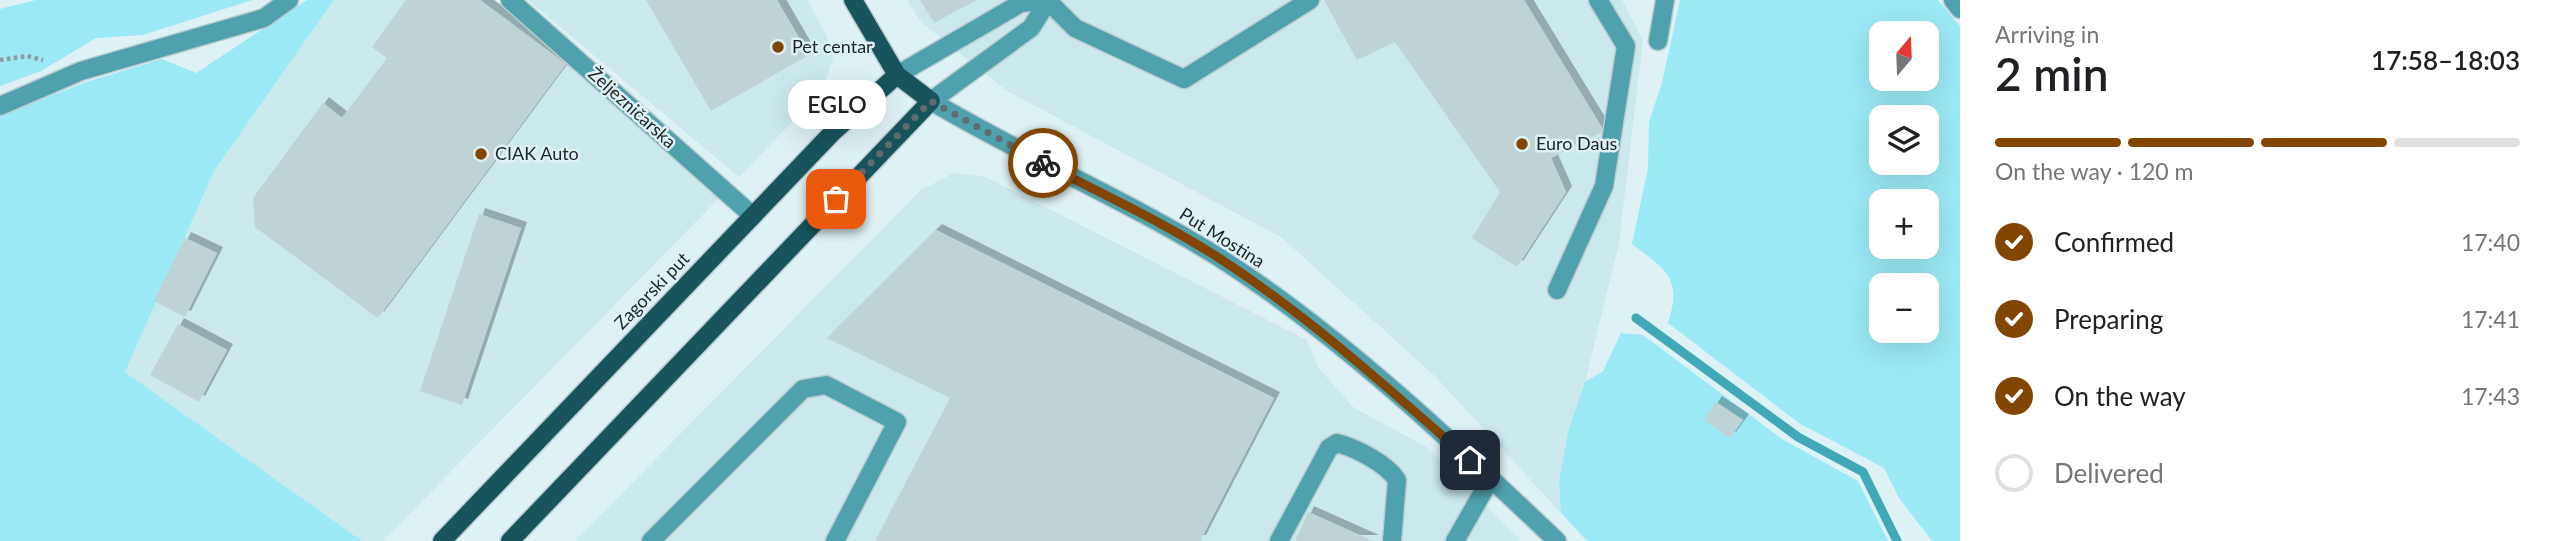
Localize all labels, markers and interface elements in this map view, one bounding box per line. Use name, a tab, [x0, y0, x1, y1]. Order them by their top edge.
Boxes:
text: Arriving in	[1995, 20, 2099, 48]
north arrow	[1869, 21, 1939, 91]
map controls	[1869, 21, 1939, 343]
place label: Pet centar	[792, 35, 873, 57]
marker: Pet centar	[770, 39, 786, 55]
text: 17:58–18:03	[2371, 44, 2520, 76]
text: 2 min	[1995, 46, 2109, 101]
street label: Željezničarska	[584, 62, 681, 152]
callout: EGLO	[787, 80, 885, 129]
text: EGLO	[807, 90, 867, 118]
button: layers	[1869, 105, 1939, 175]
courier	[1008, 128, 1078, 198]
place label: Euro Daus	[1536, 132, 1617, 154]
marker: Euro Daus	[1514, 136, 1530, 152]
place label: CIAK Auto	[495, 142, 579, 164]
icon: bike	[1024, 144, 1062, 182]
marker: CIAK Auto	[473, 146, 489, 162]
text: On the way · 120 m	[1995, 157, 2194, 185]
pin	[806, 169, 866, 229]
icon: bag	[817, 180, 855, 218]
button: +	[1869, 189, 1939, 259]
street label: Put Mostina	[1176, 202, 1269, 272]
icon: check	[1995, 223, 2033, 261]
text: Confirmed	[2054, 226, 2174, 258]
text: 17:40	[2461, 228, 2520, 256]
street label: Zagorski put	[609, 247, 694, 333]
button: −	[1869, 273, 1939, 343]
icon: check	[1995, 300, 2033, 338]
text: Preparing	[2054, 303, 2163, 335]
text: 17:41	[2461, 305, 2520, 333]
icon: check	[1995, 377, 2033, 415]
text: On the way	[2054, 380, 2186, 412]
text: 17:43	[2461, 382, 2520, 410]
pin	[1440, 430, 1500, 490]
icon: home	[1451, 441, 1489, 479]
text: Delivered	[2054, 457, 2164, 489]

